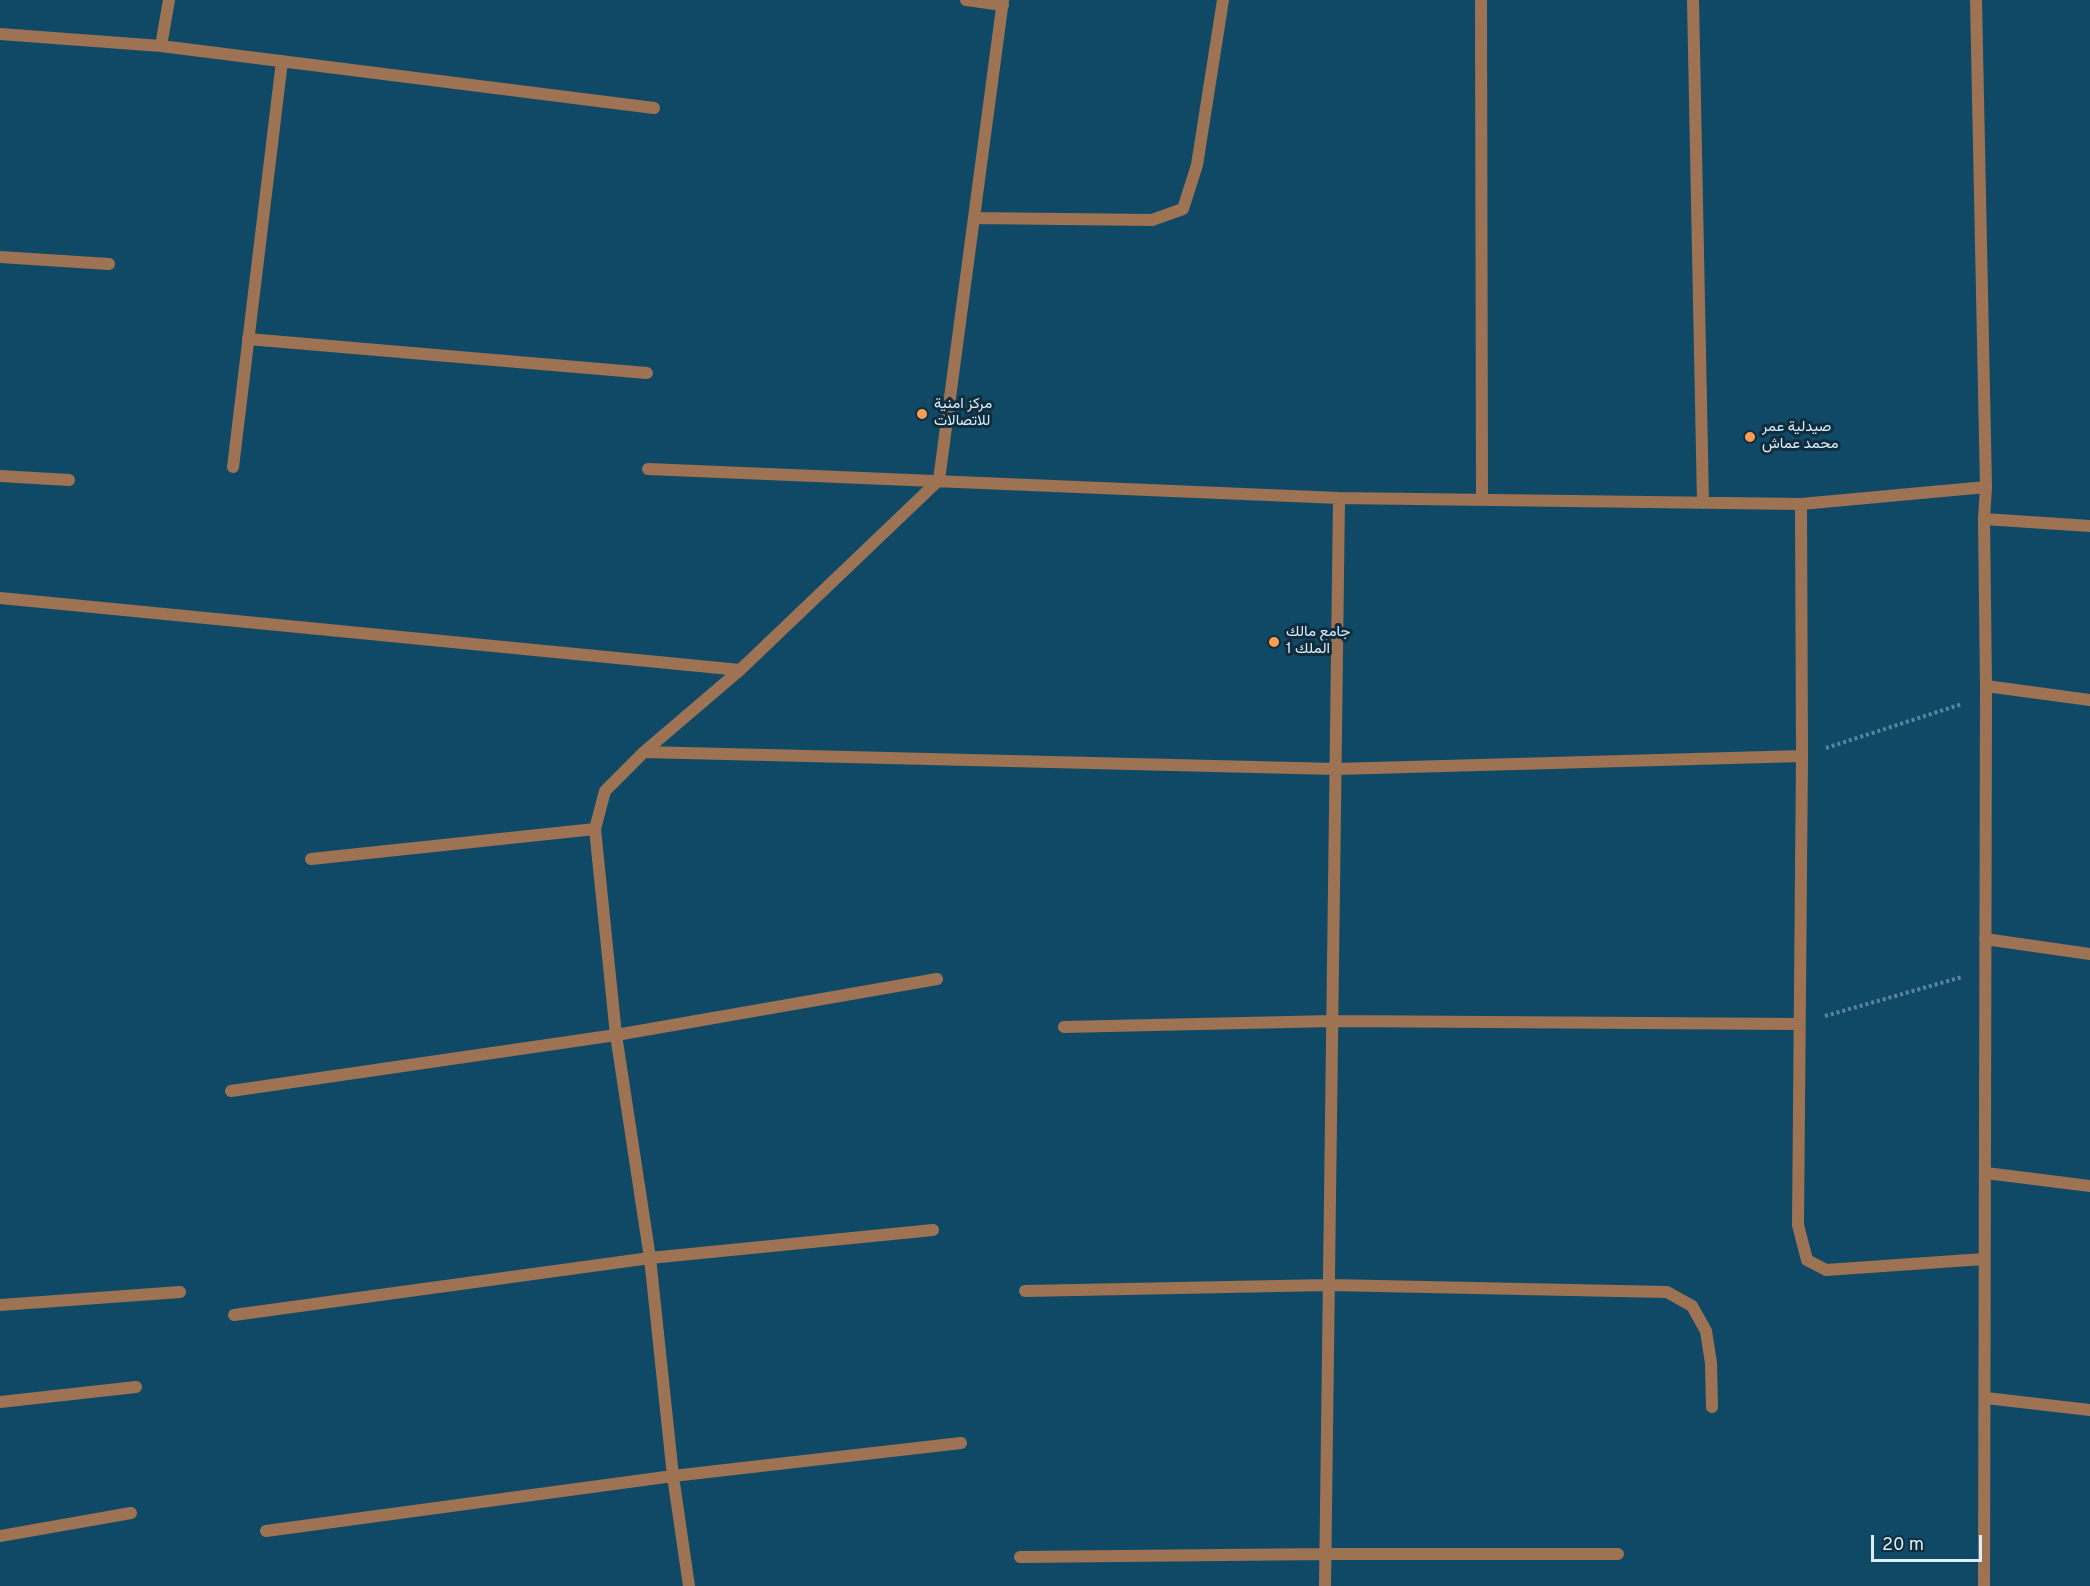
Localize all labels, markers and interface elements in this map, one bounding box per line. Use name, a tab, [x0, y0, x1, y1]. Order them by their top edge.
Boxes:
place label: مركز امنية للاتصالات	[934, 396, 992, 431]
marker: مركز امنية للاتصالات	[915, 407, 929, 421]
place label: صيدلية عمر محمد عماش	[1762, 419, 1838, 454]
marker: صيدلية عمر محمد عماش	[1743, 430, 1757, 444]
place label: جامع مالك الملك 1	[1286, 624, 1350, 659]
marker: جامع مالك الملك 1	[1267, 635, 1281, 649]
scale bar	[1874, 1523, 1985, 1561]
text: 20 m	[1882, 1534, 1924, 1557]

